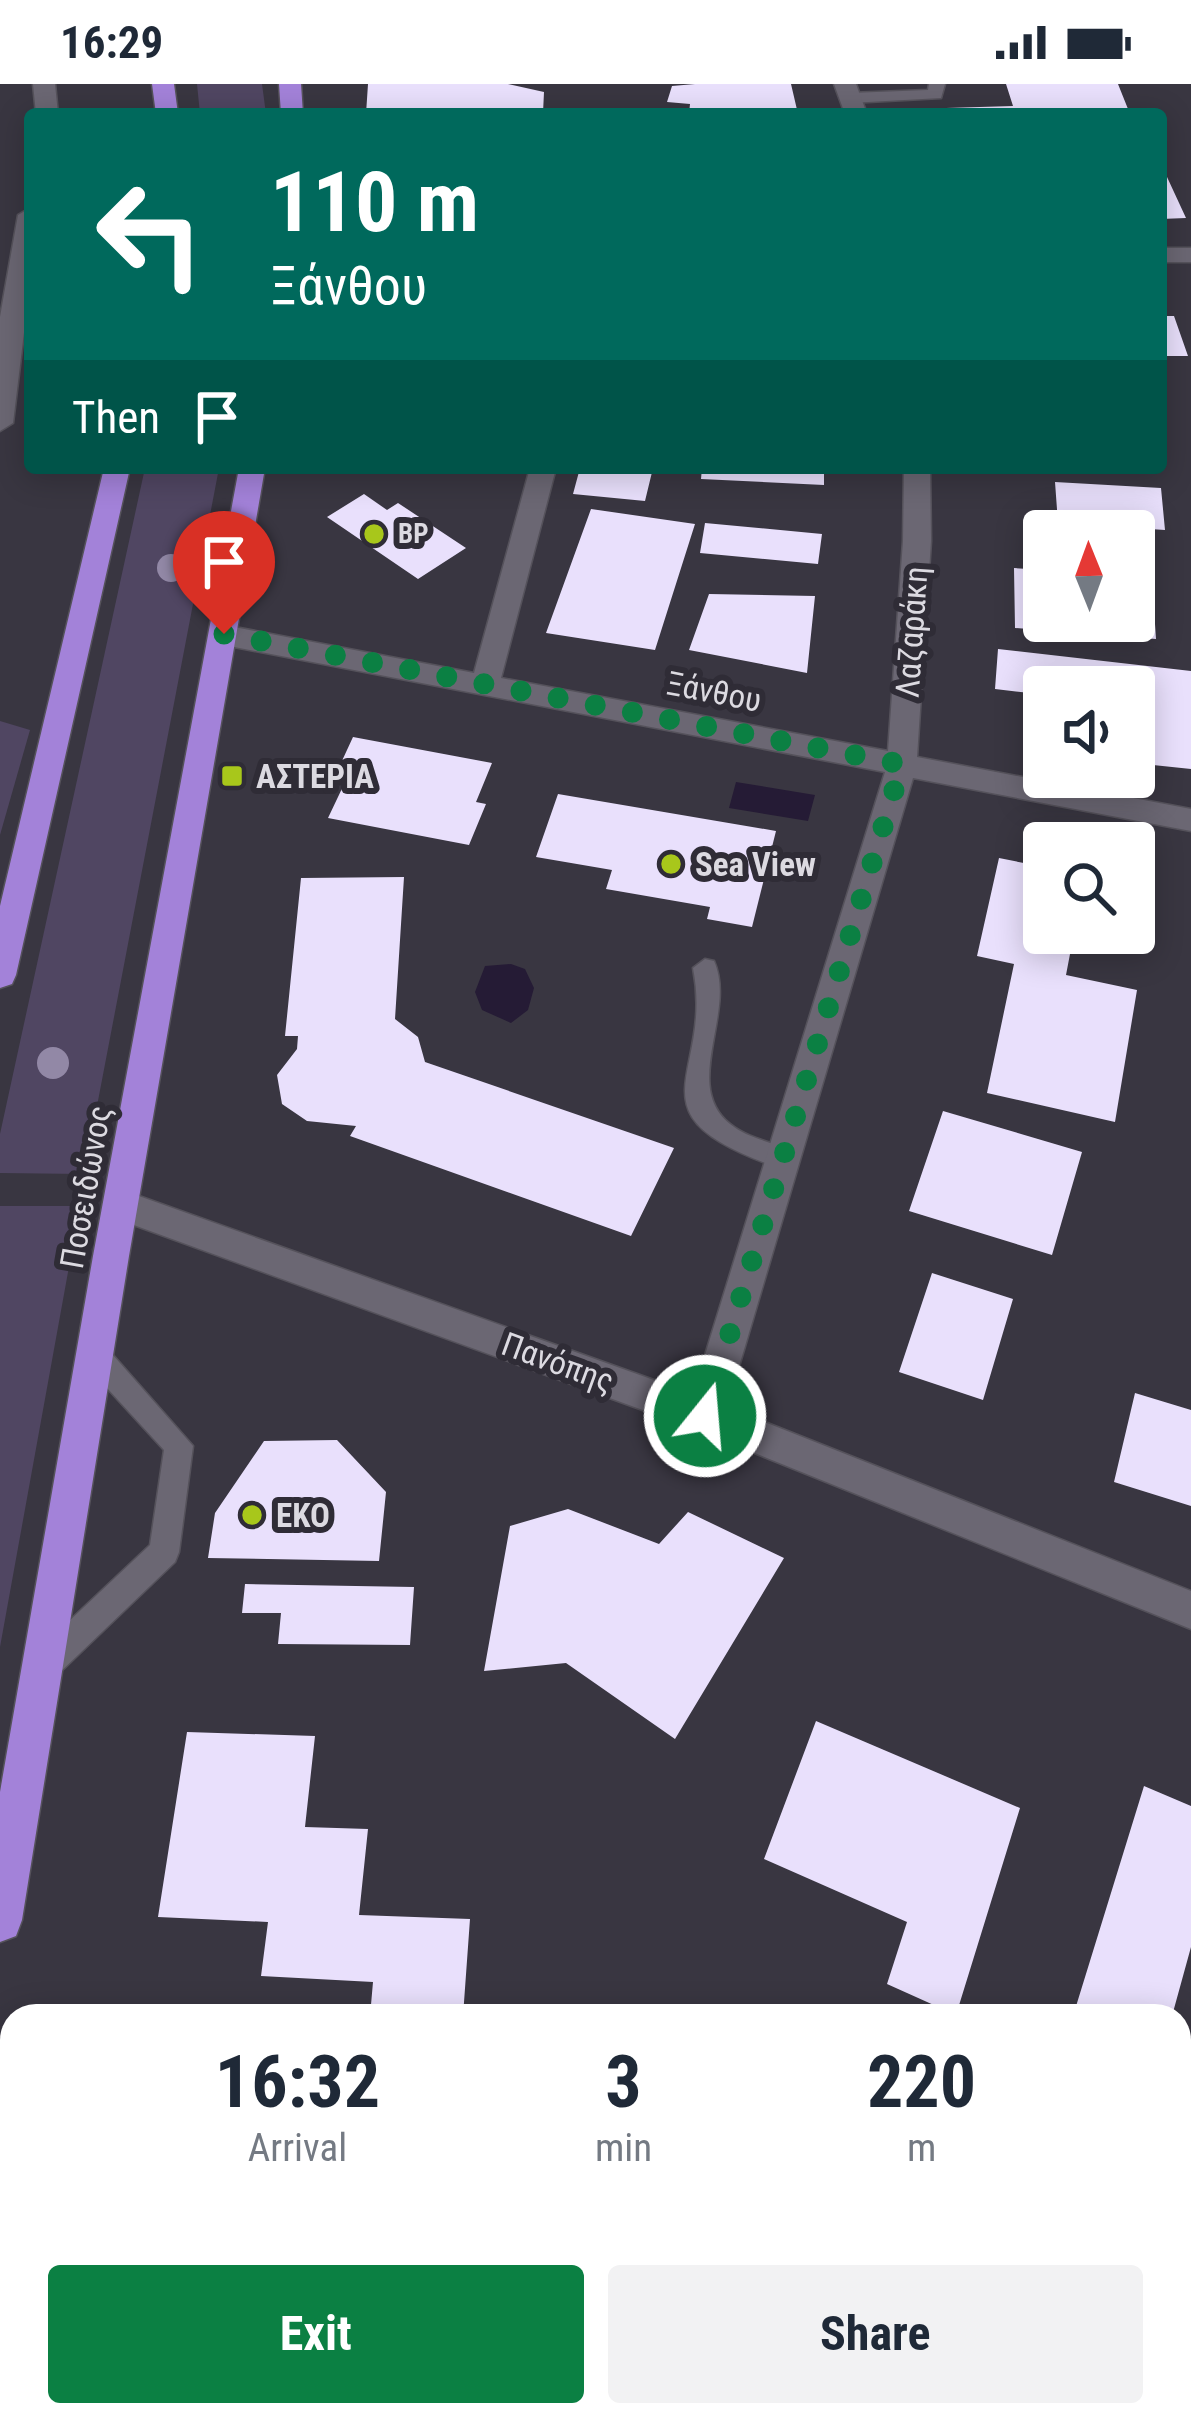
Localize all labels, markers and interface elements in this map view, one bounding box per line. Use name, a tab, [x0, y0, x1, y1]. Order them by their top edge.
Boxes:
text: 16:29	[60, 16, 163, 69]
text: 110 m	[270, 153, 479, 252]
icon: left	[72, 156, 228, 312]
text: Ξάνθου	[270, 254, 427, 317]
icon: arrive	[184, 384, 250, 450]
text: Then	[72, 391, 160, 444]
north arrow	[1023, 510, 1155, 642]
map controls	[1023, 510, 1155, 954]
pin	[173, 511, 275, 634]
place label: BP	[398, 518, 429, 550]
marker: BP	[361, 521, 387, 547]
icon: arrive	[191, 529, 257, 595]
street label: Λαζαράκη	[887, 565, 936, 699]
street label: Ξάνθου	[663, 663, 765, 720]
button: sound	[1023, 666, 1155, 798]
place label: ΑΣΤΕΡΙΑ	[256, 757, 374, 796]
marker: ΑΣΤΕΡΙΑ	[219, 763, 245, 789]
button: search	[1023, 822, 1155, 954]
place label: Sea View	[695, 845, 816, 884]
marker: Sea View	[658, 851, 684, 877]
street label: Ποσειδώνος	[52, 1103, 119, 1272]
street label: Πανόπης	[496, 1324, 619, 1401]
position arrow	[642, 1353, 768, 1479]
place label: EKO	[276, 1496, 330, 1535]
marker: EKO	[239, 1502, 265, 1528]
text: 16:32	[215, 2040, 380, 2125]
text: 3	[605, 2040, 642, 2125]
text: 220	[867, 2040, 976, 2125]
text: Arrival	[248, 2125, 347, 2171]
text: min	[595, 2125, 652, 2171]
text: m	[907, 2125, 936, 2171]
button: Exit	[48, 2265, 584, 2403]
button: Share	[608, 2265, 1143, 2403]

